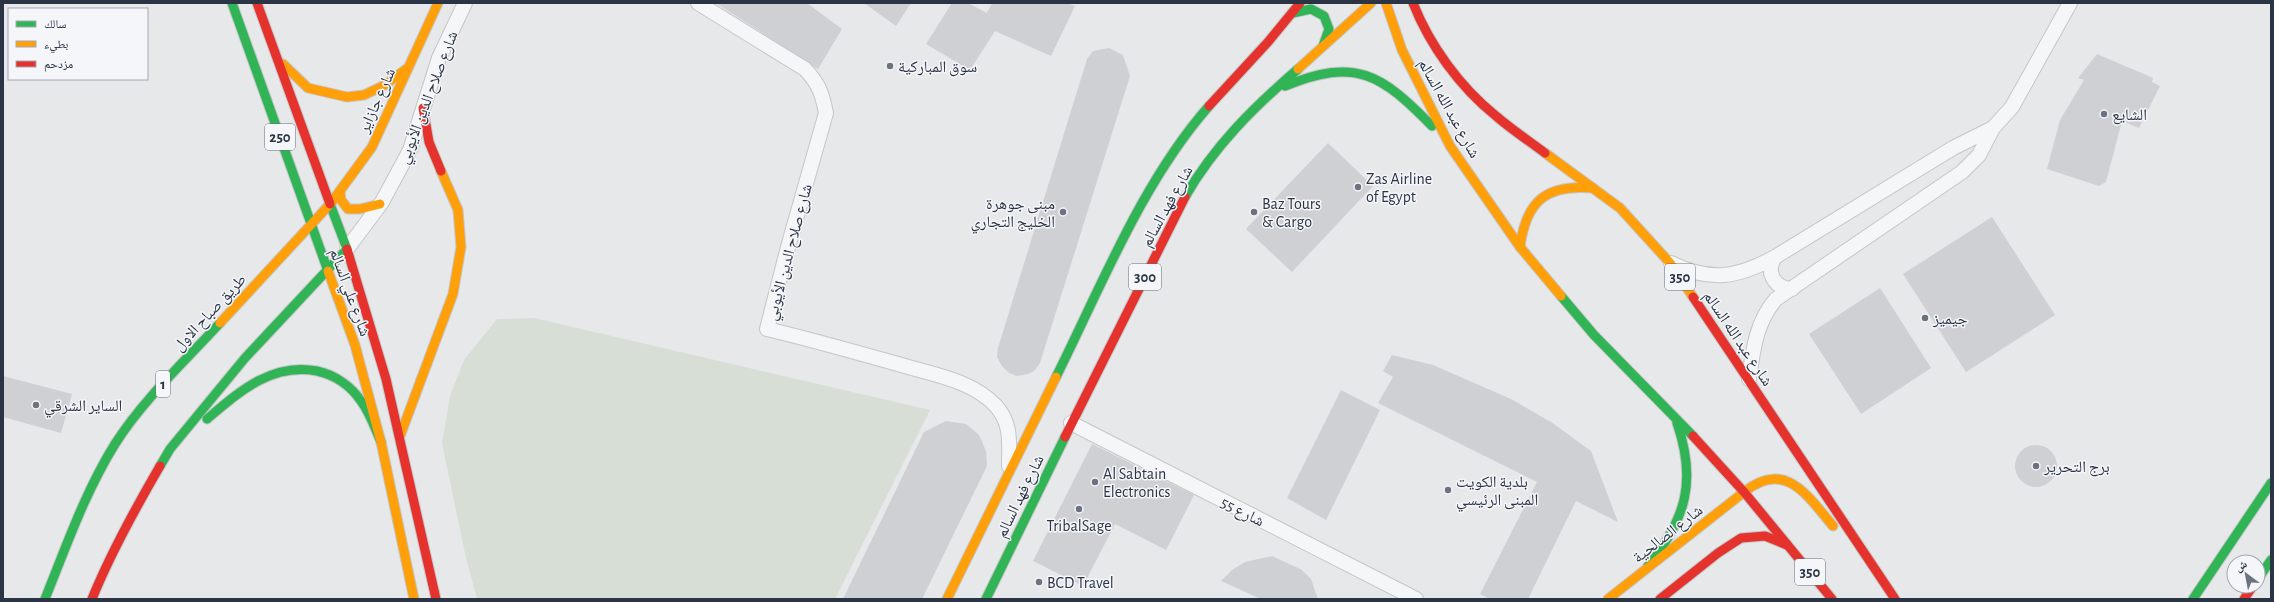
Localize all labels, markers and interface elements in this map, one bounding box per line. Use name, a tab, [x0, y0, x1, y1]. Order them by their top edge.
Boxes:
legend	[8, 8, 148, 80]
text: سالك	[44, 18, 66, 30]
street label: شارع صلاح الدين الأيوبي	[395, 29, 464, 167]
text: بطيء	[44, 38, 68, 54]
street label: شارع عبد الله السالم	[1414, 56, 1483, 162]
text: مزدحم	[44, 58, 73, 72]
place label: سوق المباركية	[898, 59, 977, 77]
marker: سوق المباركية	[885, 61, 895, 71]
street label: شارع جازاير	[355, 66, 400, 137]
place label: الشايع	[2112, 107, 2147, 125]
marker: الشايع	[2099, 109, 2109, 119]
road number: 250	[265, 124, 295, 150]
street label: شارع فهد السالم	[1138, 163, 1197, 251]
place label: Zas Airline of Egypt	[1366, 171, 1432, 206]
street label: شارع صلاح الدين الأيوبي	[763, 182, 819, 323]
marker: Zas Airline of Egypt	[1353, 182, 1363, 192]
place label: مبنى جوهرة الخليج التجاري	[970, 196, 1055, 234]
place label: Baz Tours & Cargo	[1262, 196, 1321, 230]
marker: مبنى جوهرة الخليج التجاري	[1058, 207, 1068, 217]
marker: Baz Tours & Cargo	[1249, 207, 1259, 217]
street label: شارع علي السالم	[323, 246, 373, 340]
road number: 300	[1129, 264, 1161, 290]
road number: 350	[1665, 264, 1695, 290]
street label: طريق صباح الاول	[170, 271, 251, 356]
street label: شارع عبد الله السالم	[1699, 288, 1776, 390]
place label: جيميز	[1932, 311, 1968, 328]
marker: جيميز	[1920, 313, 1930, 323]
road number: 1	[156, 371, 170, 397]
place label: الساير الشرقي	[44, 398, 122, 418]
marker: الساير الشرقي	[31, 400, 41, 410]
street label: شارع فهد السالم	[993, 453, 1049, 541]
place label: برج التحرير	[2043, 459, 2110, 477]
marker: برج التحرير	[2031, 461, 2041, 471]
place label: Al Sabtain Electronics	[1103, 466, 1170, 500]
place label: بلدية الكويت المبنى الرئيسي	[1456, 474, 1538, 512]
marker: Al Sabtain Electronics	[1090, 477, 1100, 487]
marker: بلدية الكويت المبنى الرئيسي	[1443, 485, 1453, 495]
street label: شارع 55	[1217, 494, 1267, 531]
street label: شارع الصالحية	[1630, 502, 1707, 567]
marker: TribalSage	[1074, 504, 1084, 514]
place label: TribalSage	[1046, 518, 1112, 534]
north arrow	[2226, 554, 2266, 594]
text: ش	[2233, 558, 2250, 575]
road number: 350	[1795, 559, 1825, 585]
place label: BCD Travel	[1047, 575, 1114, 591]
marker: BCD Travel	[1034, 577, 1044, 587]

